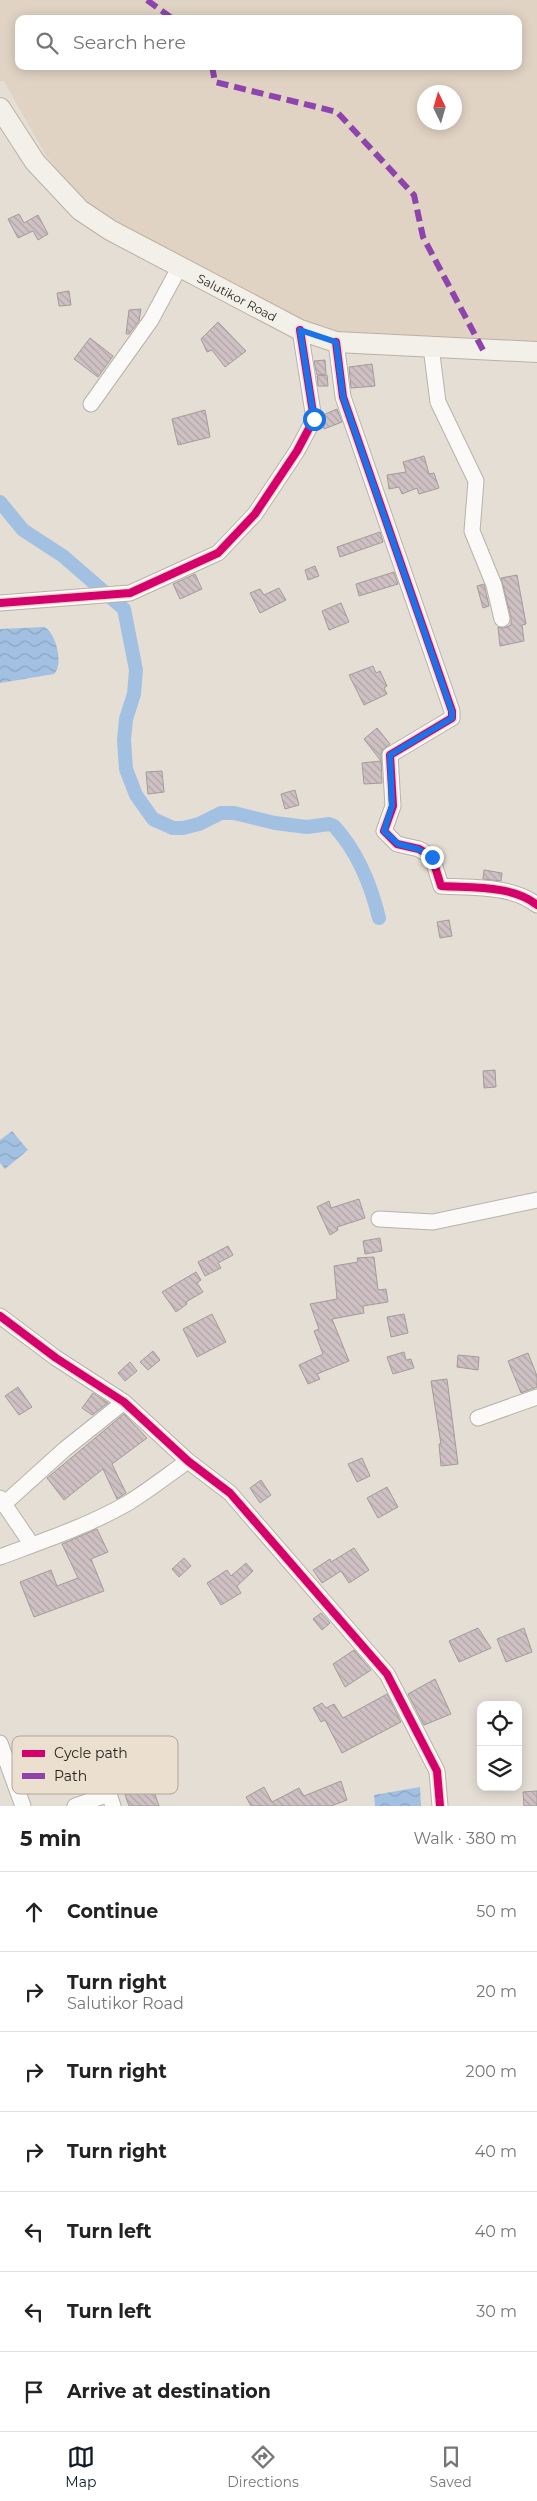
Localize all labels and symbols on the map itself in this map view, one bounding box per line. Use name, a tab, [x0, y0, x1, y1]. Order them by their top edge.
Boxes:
north arrow	[417, 85, 462, 130]
street label: Salutikor Road	[195, 270, 280, 324]
route start	[303, 408, 326, 431]
route end	[421, 846, 444, 869]
legend	[12, 1736, 178, 1794]
text: Cycle path	[54, 1744, 128, 1762]
text: Path	[54, 1767, 87, 1785]

